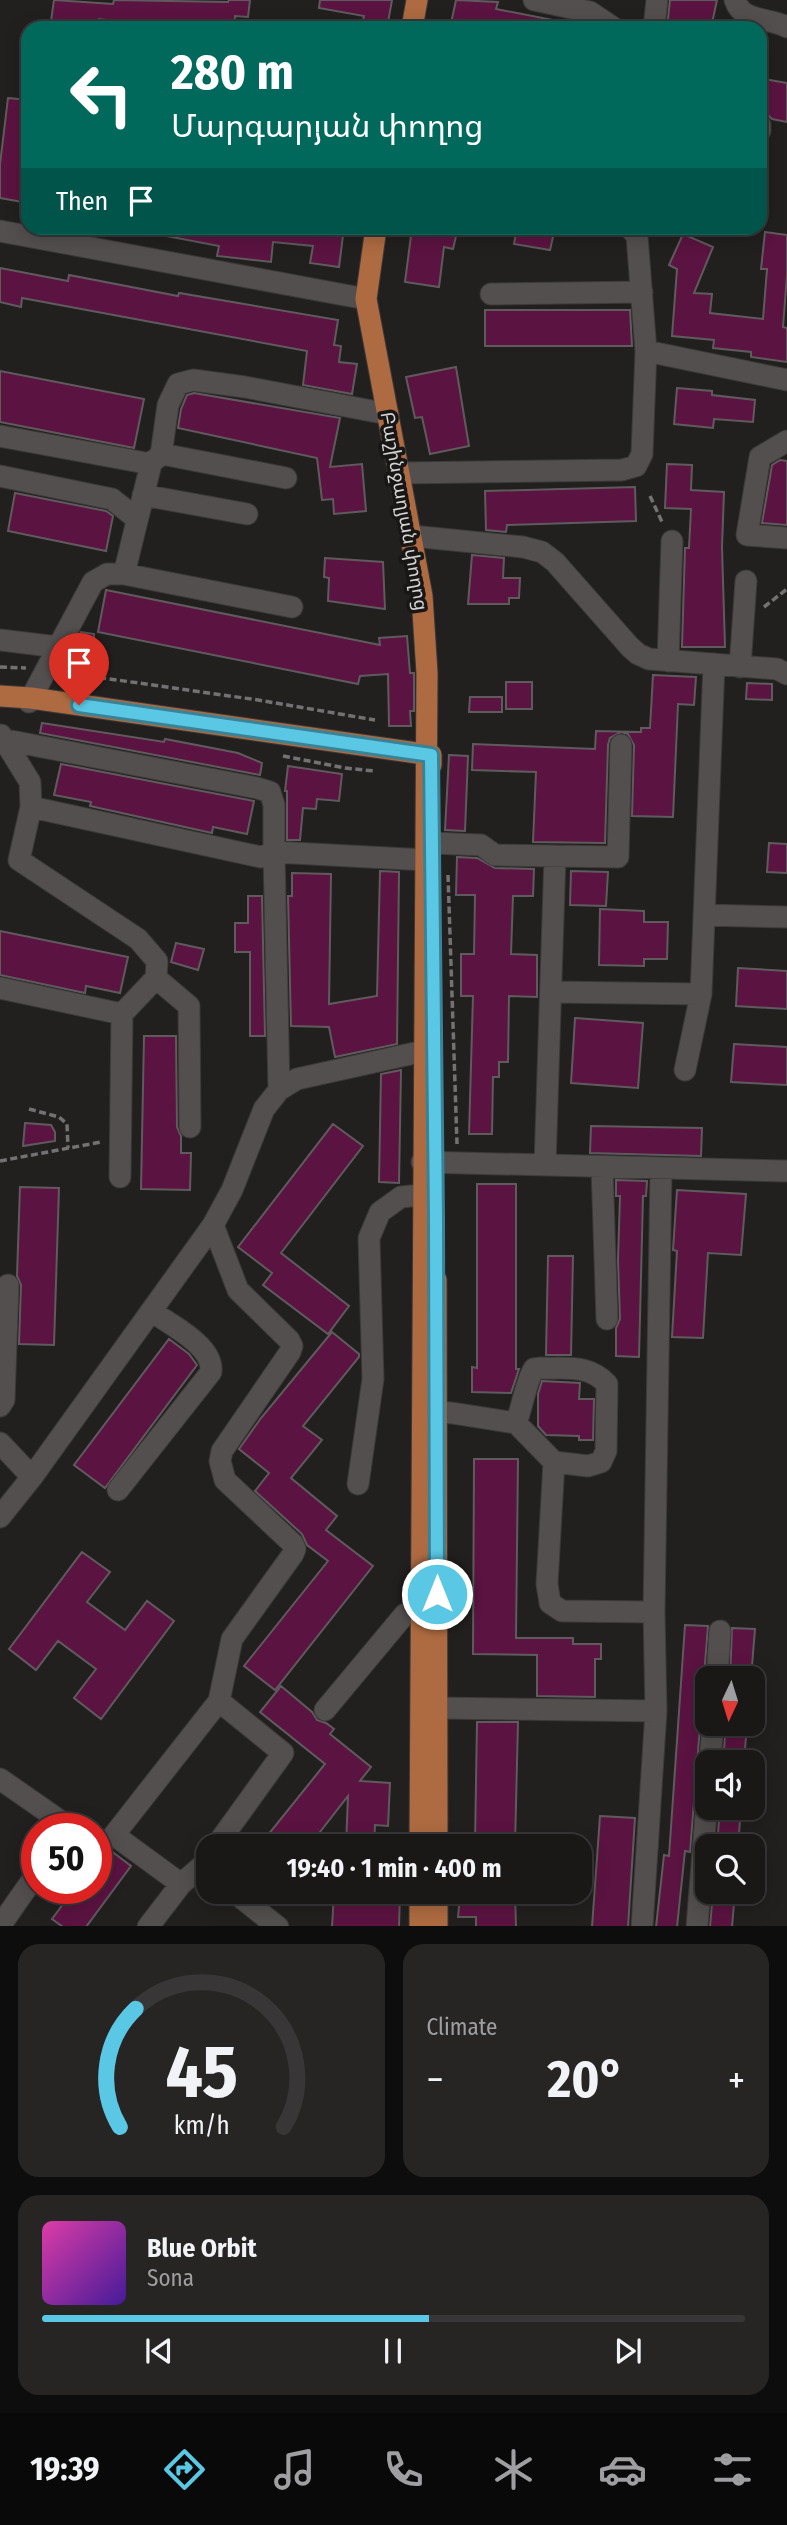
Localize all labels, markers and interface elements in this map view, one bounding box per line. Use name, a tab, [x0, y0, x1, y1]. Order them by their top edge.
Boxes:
text: 280 m	[171, 43, 294, 102]
icon: left	[56, 49, 147, 140]
text: Մարգարյան փողոց	[171, 107, 483, 145]
icon: arrive	[122, 182, 160, 220]
text: Then	[56, 186, 108, 217]
street label: Բաշինջաղյան փողոց	[376, 410, 433, 612]
pin	[49, 633, 109, 705]
icon: arrive	[60, 644, 98, 682]
position arrow	[400, 1557, 474, 1631]
north arrow	[695, 1666, 765, 1736]
map controls	[695, 1666, 765, 1904]
button: sound	[695, 1750, 765, 1820]
speed limit sign: 50	[21, 1813, 112, 1904]
button: search	[695, 1834, 765, 1904]
text: 19:40 · 1 min · 400 m	[287, 1853, 501, 1884]
text: Climate	[427, 2013, 497, 2041]
text: 45	[165, 2029, 237, 2116]
text: 20°	[547, 2048, 624, 2111]
text: −	[427, 2057, 444, 2103]
text: +	[728, 2057, 745, 2103]
text: km/h	[173, 2110, 229, 2140]
text: Blue Orbit	[147, 2233, 257, 2264]
text: Sona	[147, 2264, 194, 2292]
icon: previous	[140, 2332, 178, 2370]
icon: pause	[374, 2332, 412, 2370]
icon: next	[609, 2332, 647, 2370]
icon: directions	[160, 2445, 209, 2494]
icon: music	[270, 2445, 319, 2494]
icon: phone	[379, 2445, 428, 2494]
icon: climate	[489, 2445, 538, 2494]
icon: car	[598, 2445, 647, 2494]
icon: filters	[708, 2445, 757, 2494]
text: 19:39	[30, 2450, 100, 2488]

